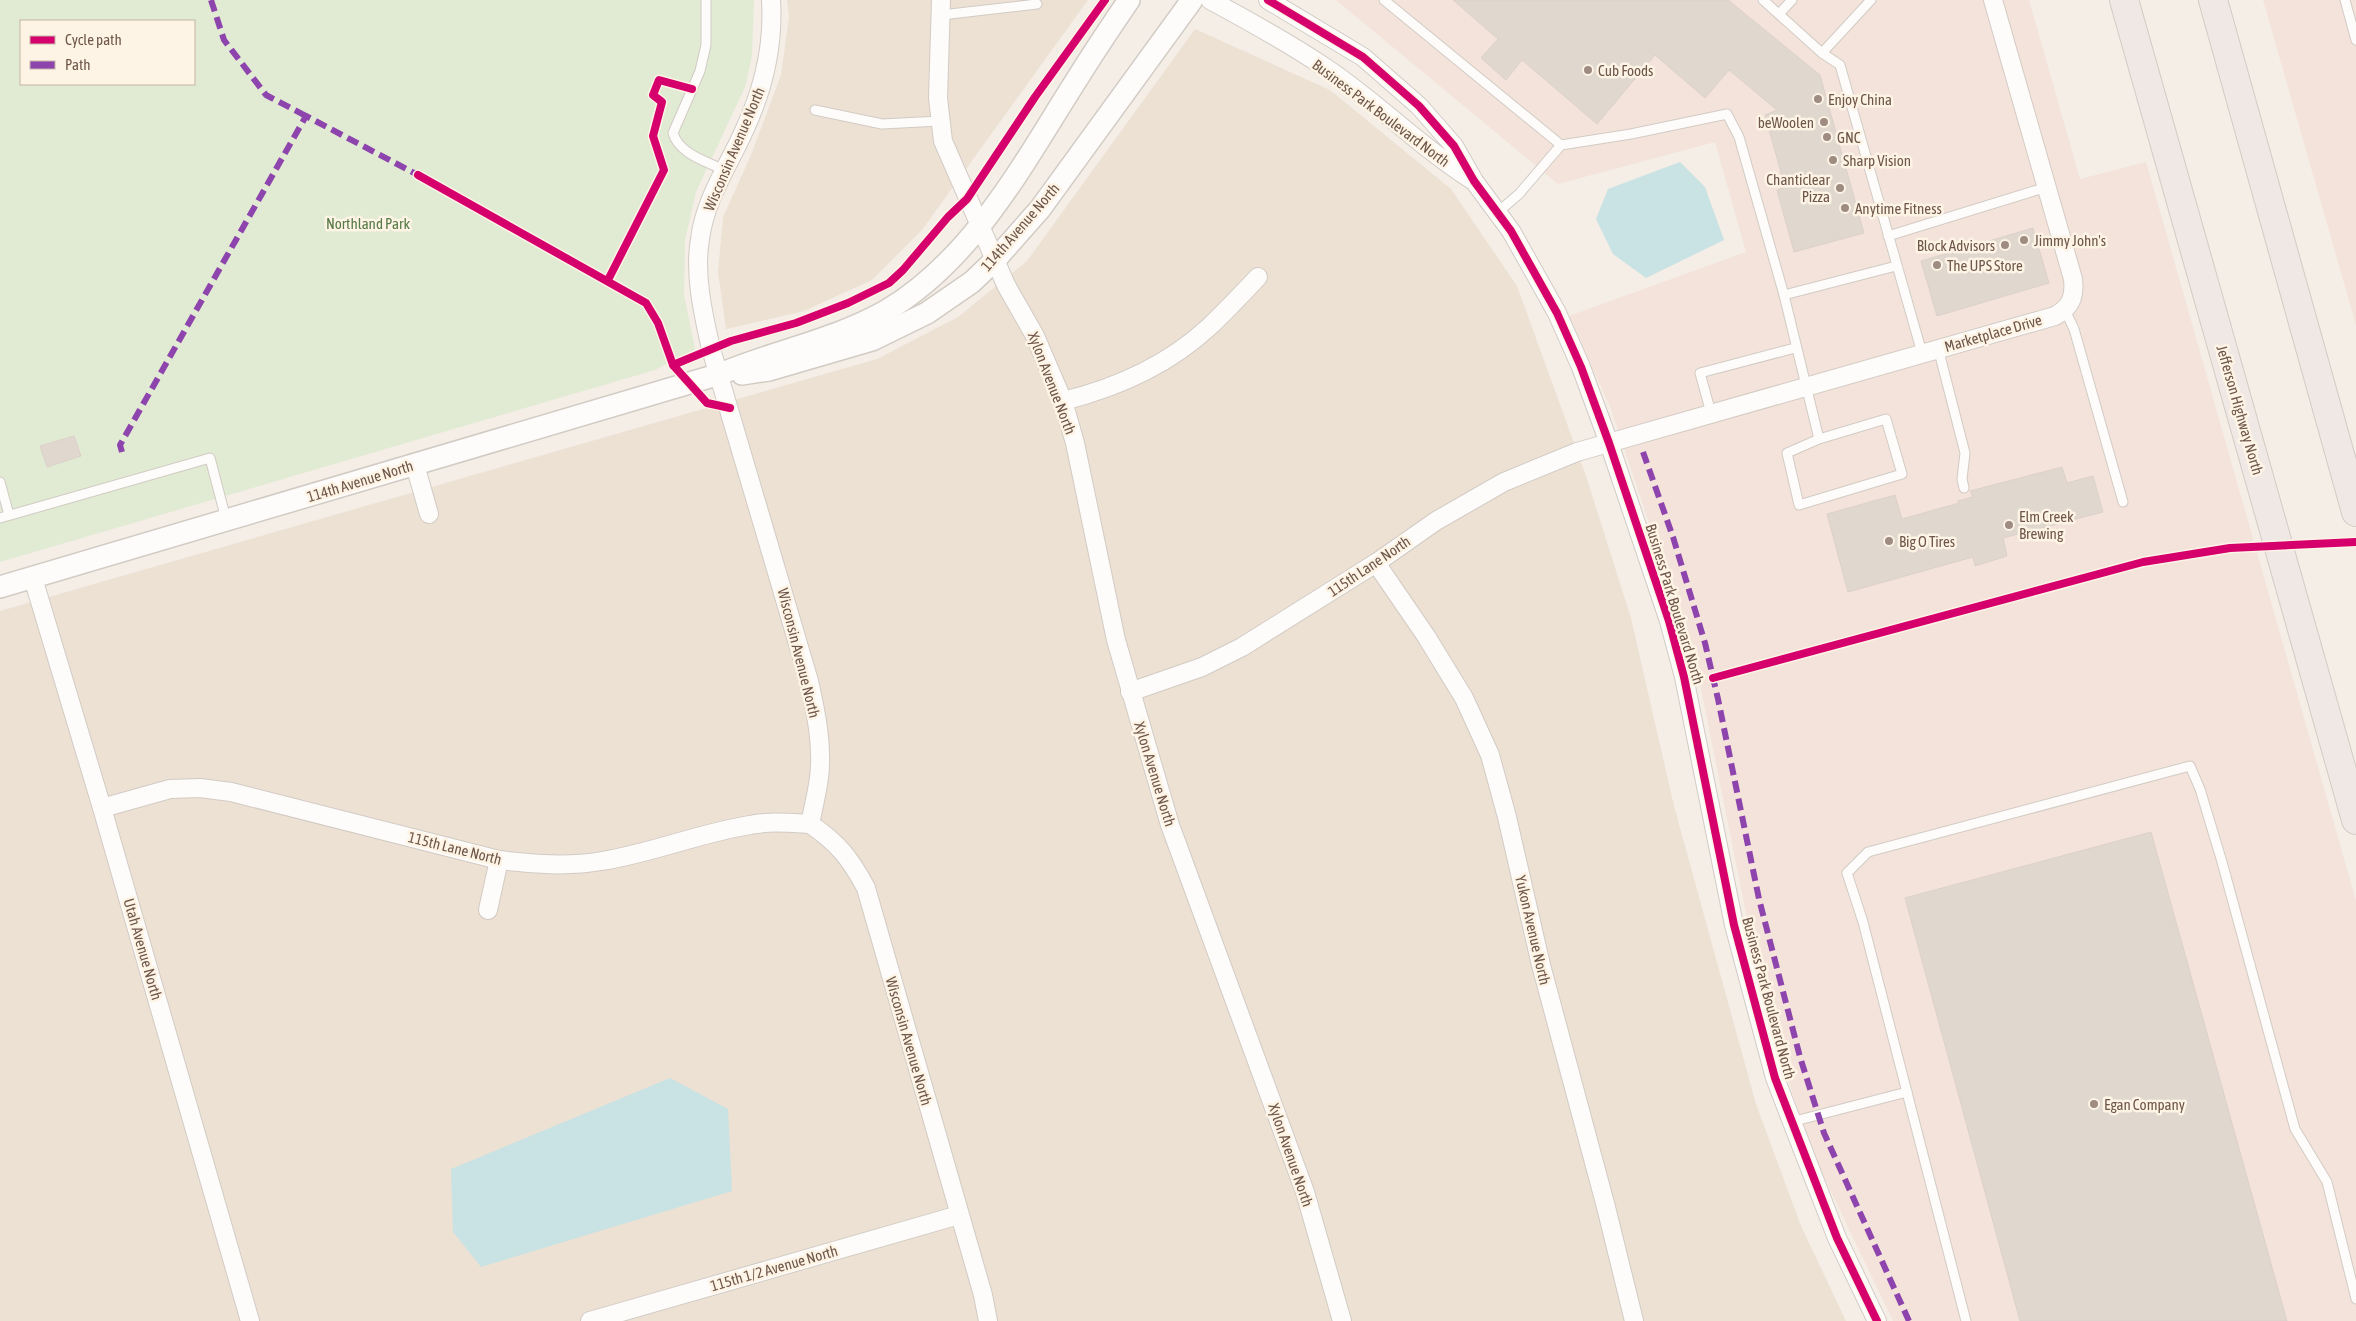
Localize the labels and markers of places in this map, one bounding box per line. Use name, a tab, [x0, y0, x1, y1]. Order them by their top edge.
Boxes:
place label: Cub Foods	[1598, 62, 1653, 79]
marker: Cub Foods	[1582, 64, 1594, 76]
place label: Enjoy China	[1828, 91, 1892, 108]
marker: Enjoy China	[1812, 93, 1824, 105]
place label: beWoolen	[1758, 114, 1814, 131]
marker: beWoolen	[1818, 116, 1830, 128]
place label: GNC	[1837, 129, 1861, 146]
marker: GNC	[1821, 131, 1833, 143]
place label: Sharp Vision	[1843, 152, 1911, 169]
marker: Sharp Vision	[1827, 154, 1839, 166]
place label: Chanticlear Pizza	[1766, 171, 1831, 205]
marker: Chanticlear Pizza	[1834, 182, 1846, 194]
place label: Anytime Fitness	[1855, 200, 1942, 217]
marker: Anytime Fitness	[1839, 202, 1851, 214]
place label: Jimmy John's	[2034, 232, 2106, 249]
marker: Jimmy John's	[2018, 234, 2030, 246]
place label: Block Advisors	[1917, 237, 1995, 254]
marker: Block Advisors	[1999, 239, 2011, 251]
place label: The UPS Store	[1947, 257, 2023, 274]
marker: The UPS Store	[1931, 259, 1943, 271]
place label: Elm Creek Brewing	[2019, 508, 2074, 542]
marker: Elm Creek Brewing	[2003, 519, 2015, 531]
place label: Big O Tires	[1899, 533, 1955, 550]
marker: Big O Tires	[1883, 535, 1895, 547]
place label: Egan Company	[2104, 1096, 2185, 1113]
marker: Egan Company	[2088, 1098, 2100, 1110]

